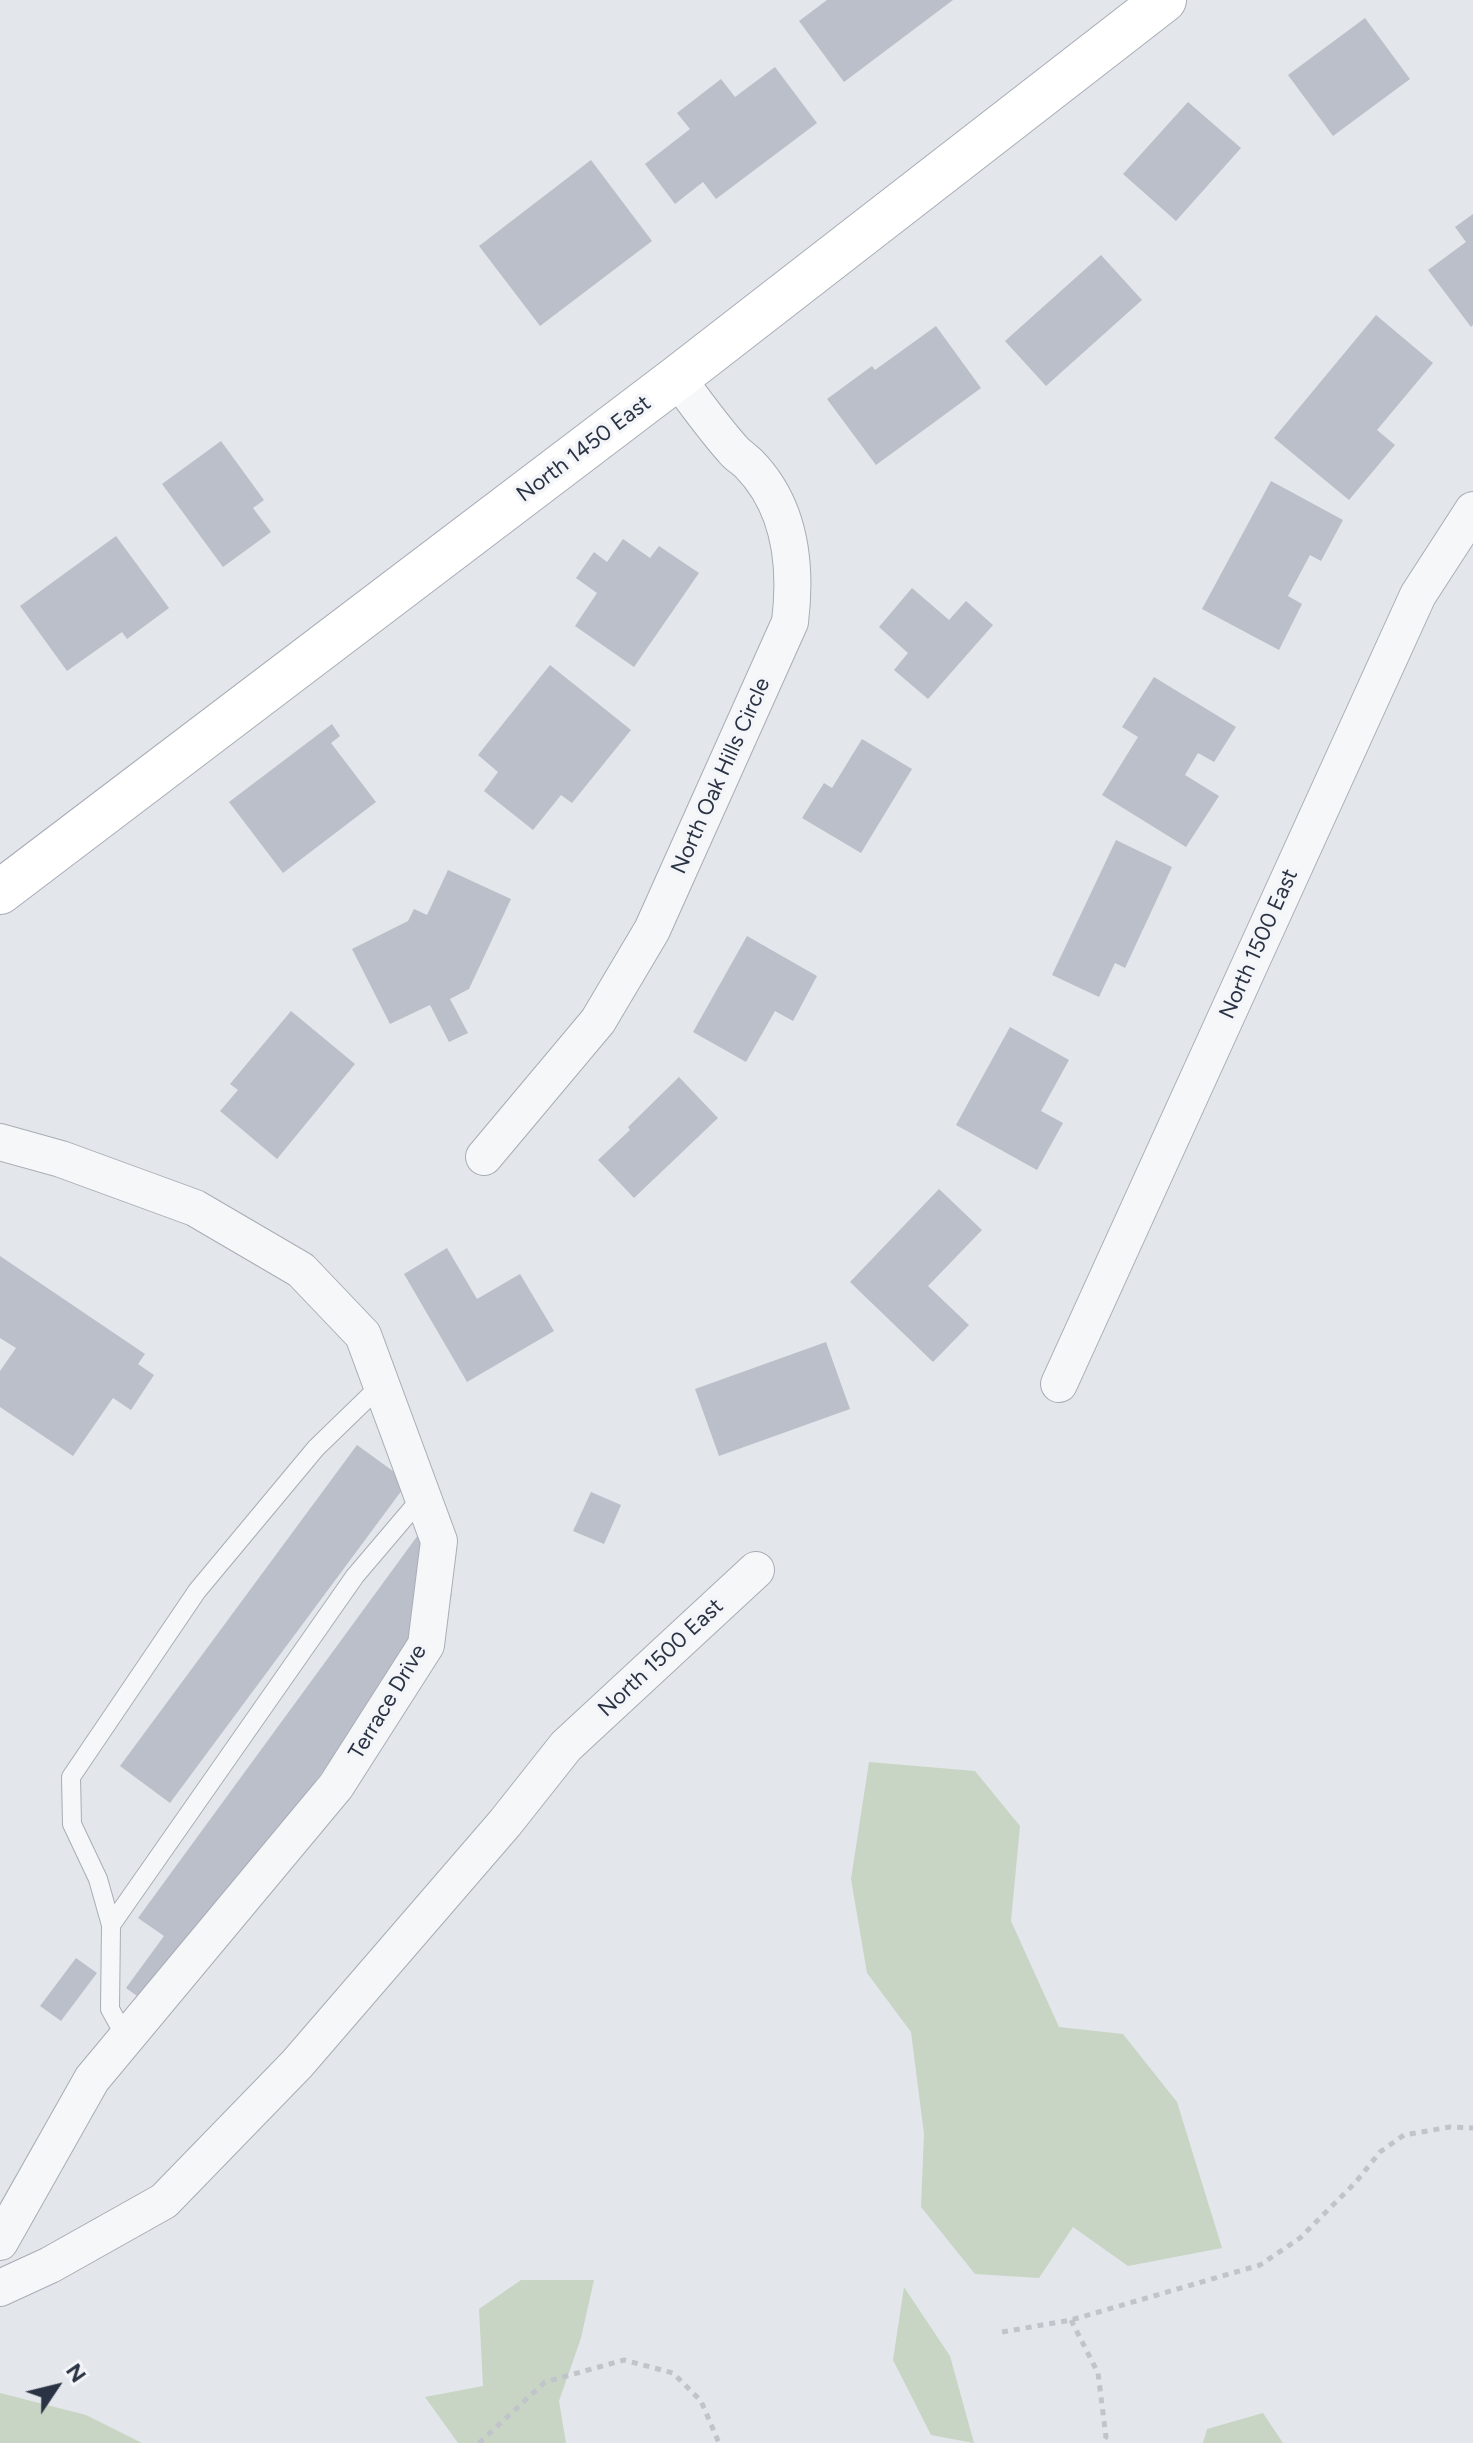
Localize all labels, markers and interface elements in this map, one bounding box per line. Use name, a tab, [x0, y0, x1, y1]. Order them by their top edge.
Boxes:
street label: North 1450 East	[512, 390, 656, 508]
street label: North Oak Hills Circle	[666, 674, 776, 878]
street label: North 1500 East	[1214, 865, 1304, 1023]
street label: North 1500 East	[593, 1593, 729, 1723]
street label: Terrace Drive	[343, 1640, 433, 1764]
north arrow	[16, 2347, 96, 2427]
text: N	[60, 2358, 92, 2388]

